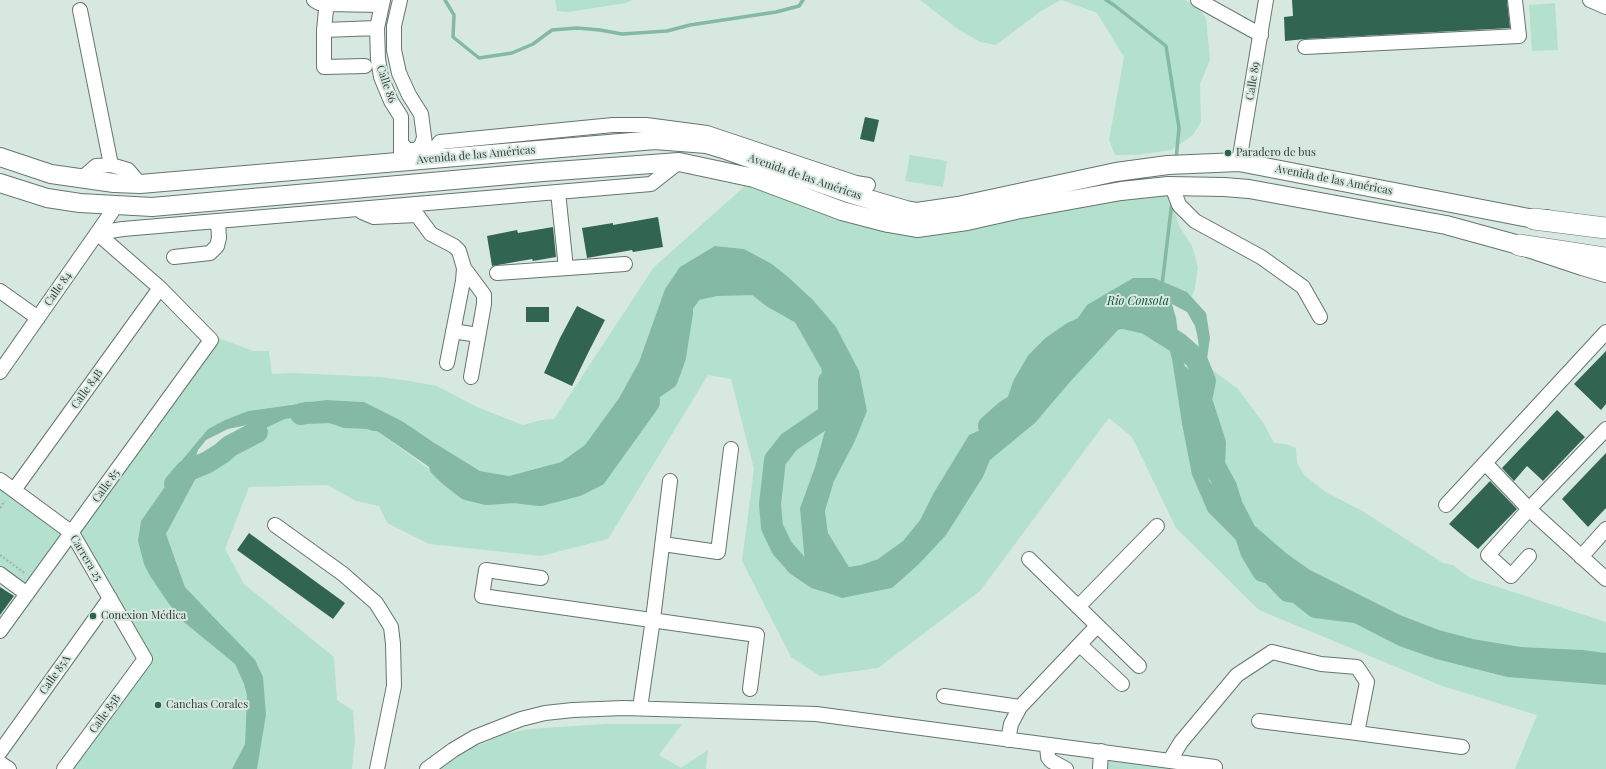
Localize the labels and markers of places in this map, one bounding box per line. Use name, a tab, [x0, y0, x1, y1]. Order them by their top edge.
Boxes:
place label: Paradero de bus	[1236, 146, 1316, 160]
marker: Paradero de bus	[1223, 148, 1233, 158]
place label: Conexion Médica	[101, 609, 186, 623]
marker: Conexion Médica	[88, 611, 98, 621]
place label: Canchas Corales	[166, 698, 248, 712]
marker: Canchas Corales	[153, 700, 163, 710]

